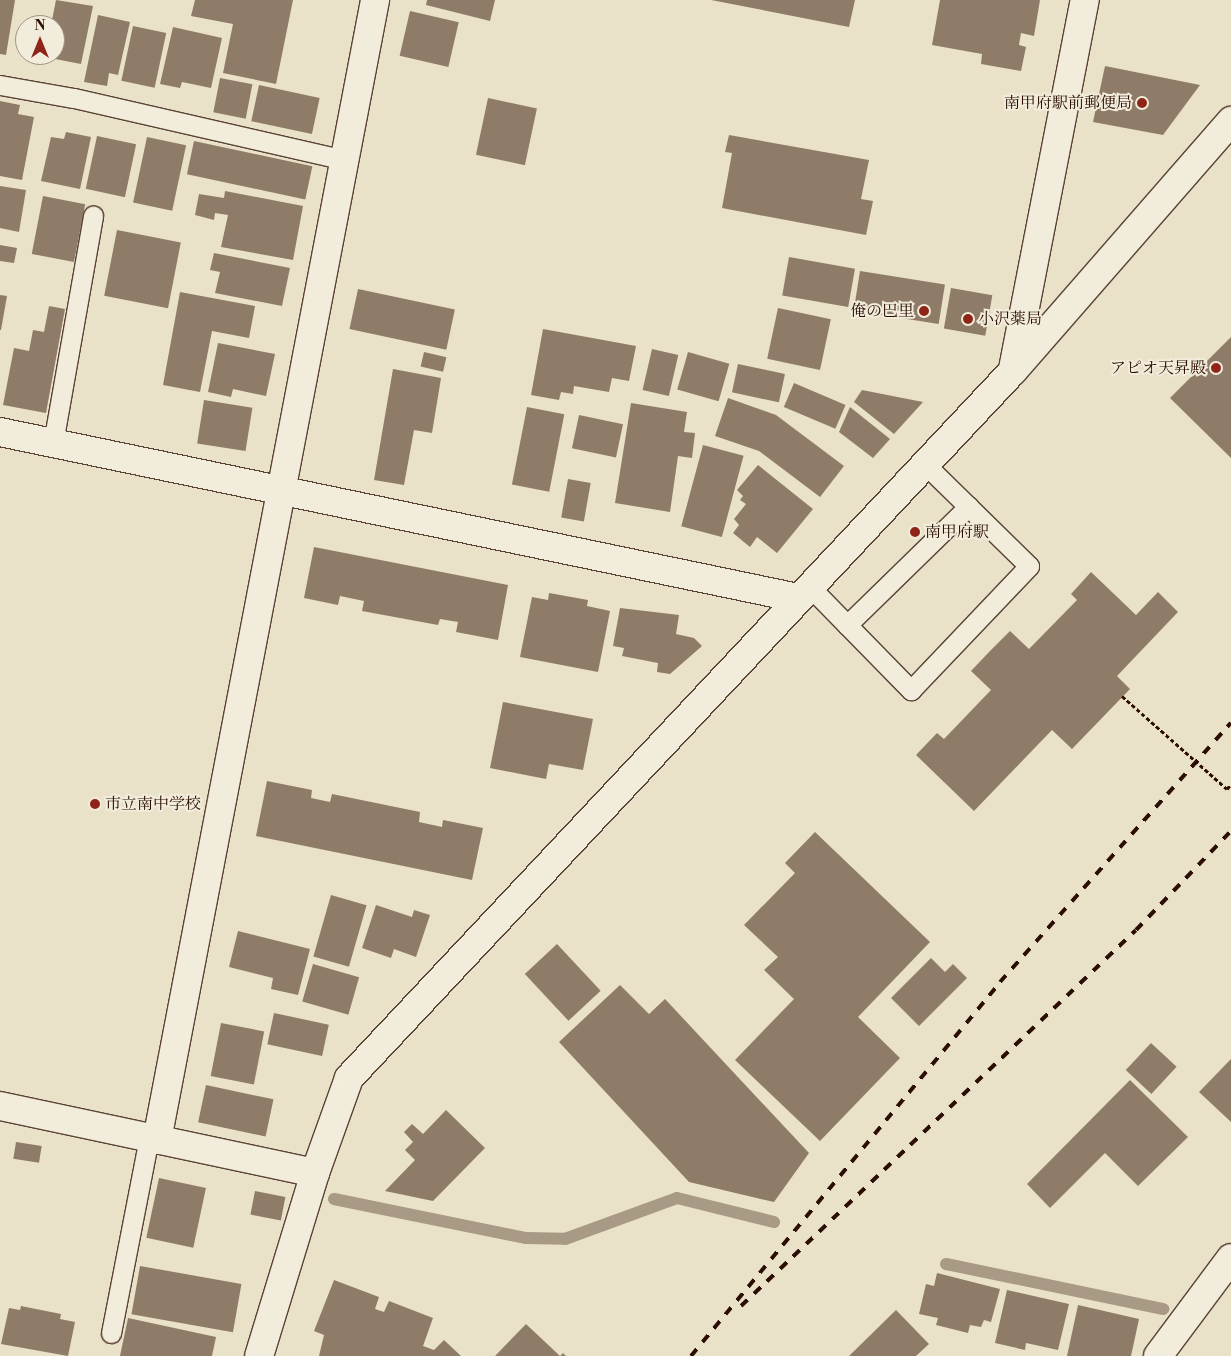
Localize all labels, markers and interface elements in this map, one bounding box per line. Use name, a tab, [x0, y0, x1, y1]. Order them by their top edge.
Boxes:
north arrow	[15, 15, 65, 65]
text: N	[34, 17, 46, 35]
place label: 南甲府駅前郵便局	[1004, 93, 1132, 113]
marker: 南甲府駅前郵便局	[1136, 97, 1148, 109]
place label: 俺の巴里	[850, 301, 914, 321]
marker: 俺の巴里	[918, 305, 930, 317]
place label: 小沢薬局	[978, 309, 1042, 329]
marker: 小沢薬局	[962, 313, 974, 325]
place label: アピオ天昇殿	[1110, 358, 1206, 378]
marker: アピオ天昇殿	[1210, 362, 1222, 374]
place label: 南甲府駅	[925, 522, 989, 542]
marker: 南甲府駅	[909, 526, 921, 538]
place label: 市立南中学校	[105, 794, 201, 814]
marker: 市立南中学校	[89, 798, 101, 810]

